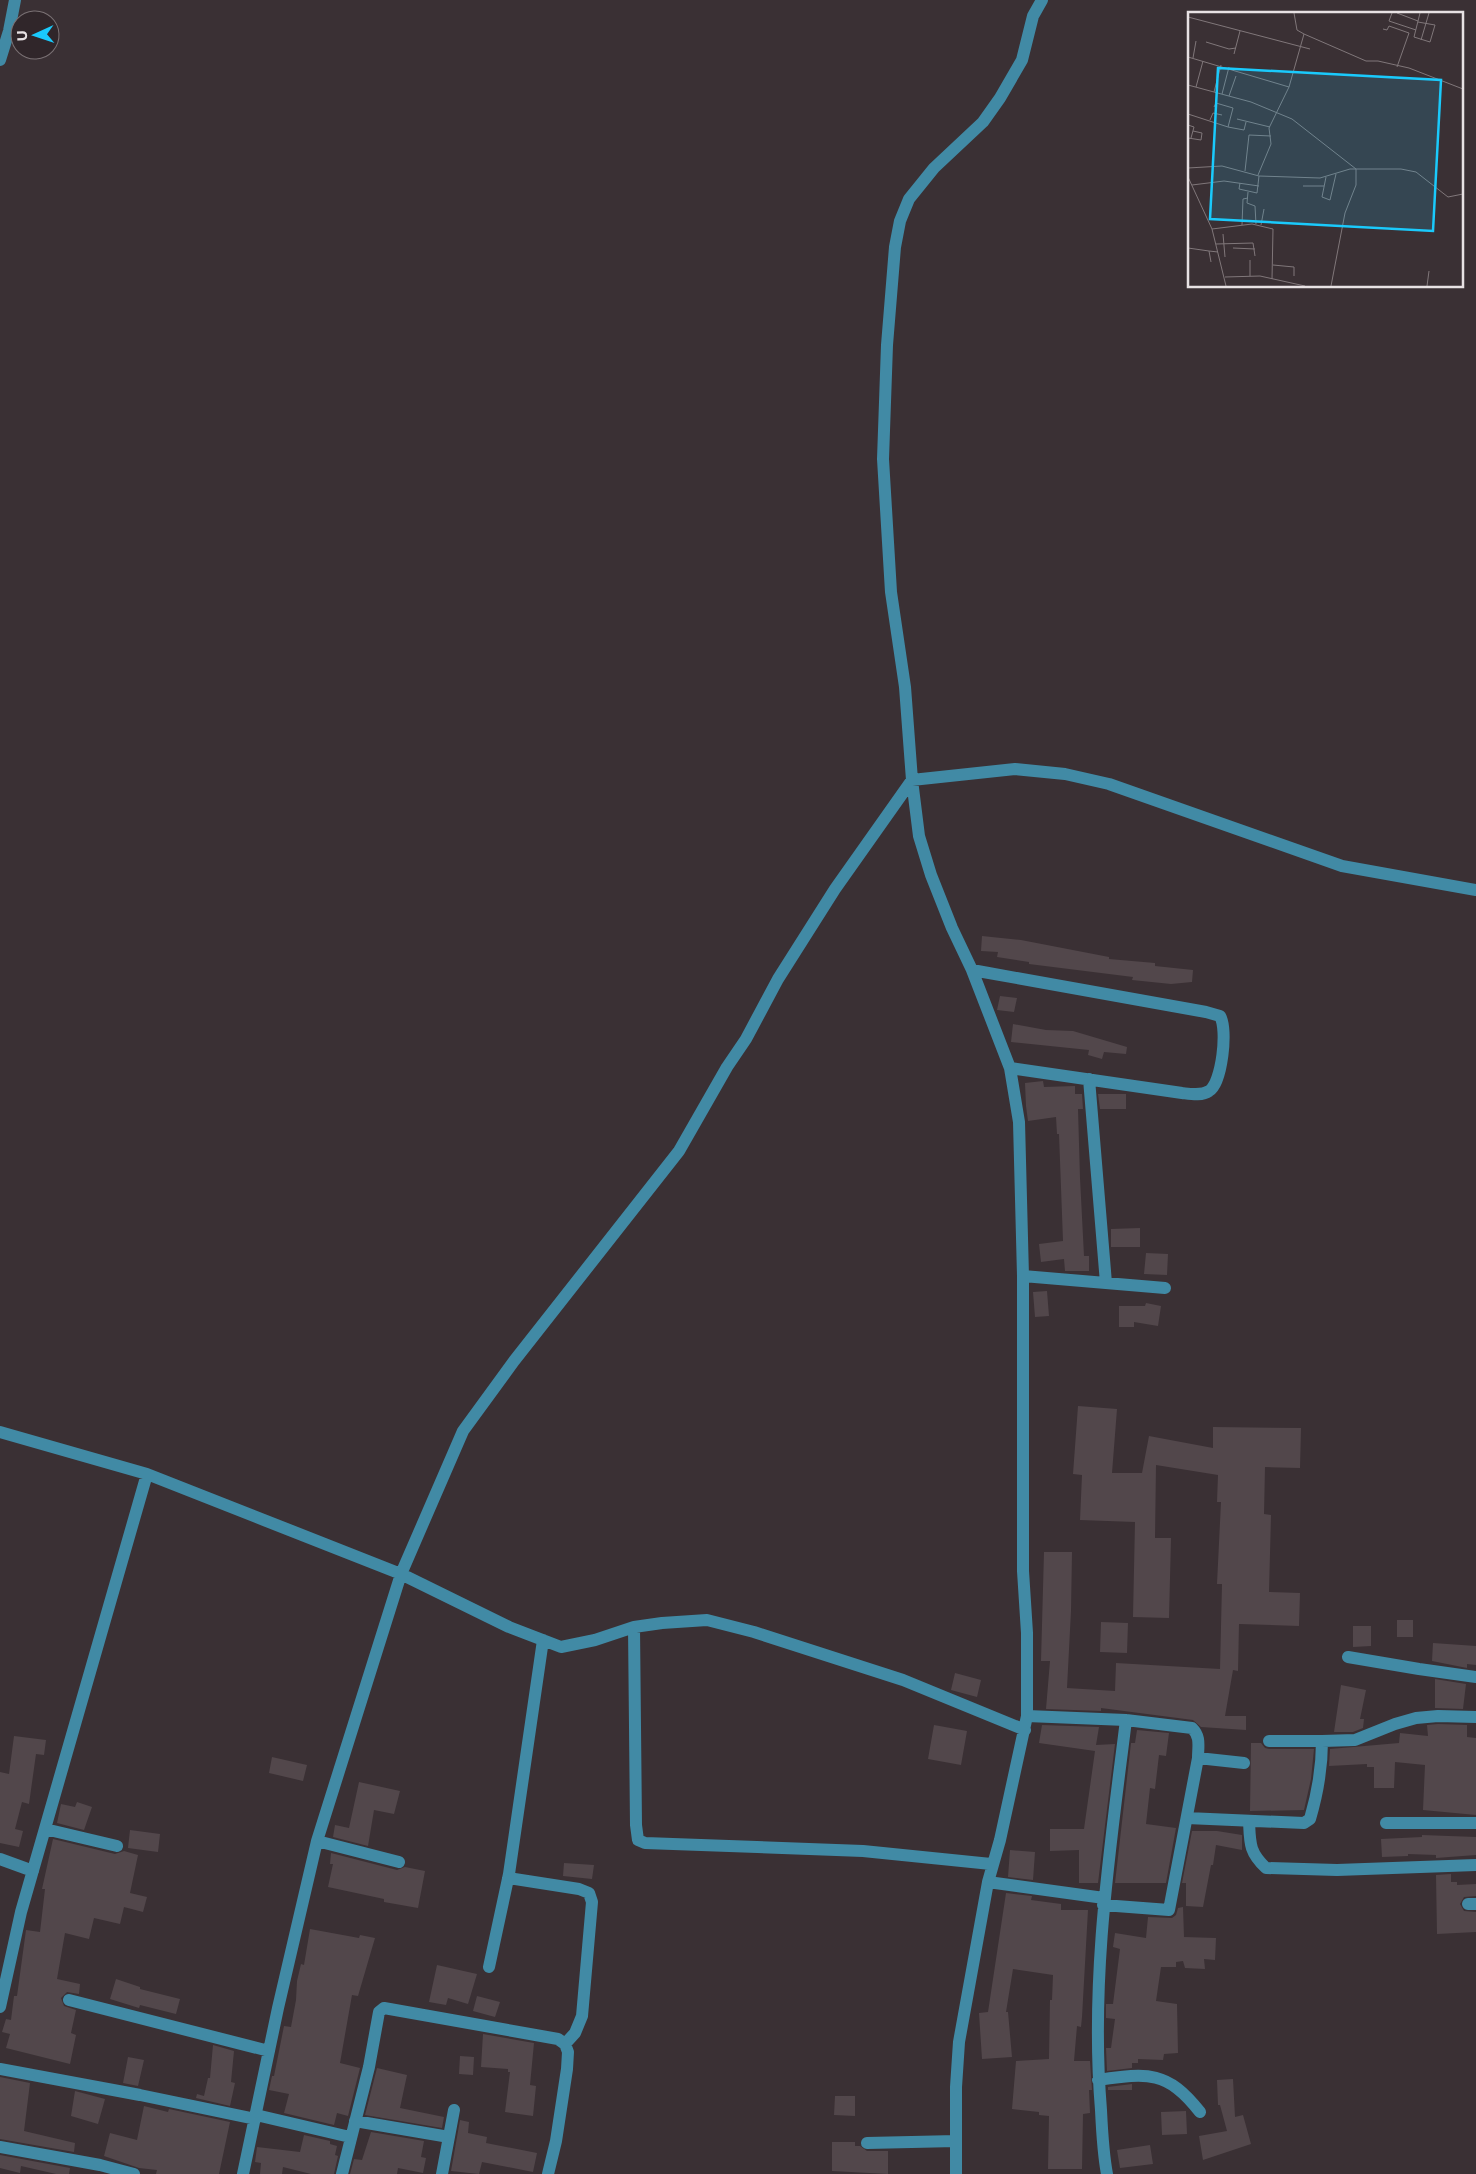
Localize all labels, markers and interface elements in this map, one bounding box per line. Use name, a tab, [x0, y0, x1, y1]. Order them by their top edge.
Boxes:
north arrow	[10, 10, 60, 60]
inset map	[1188, 12, 1464, 288]
text: U	[13, 30, 31, 42]

